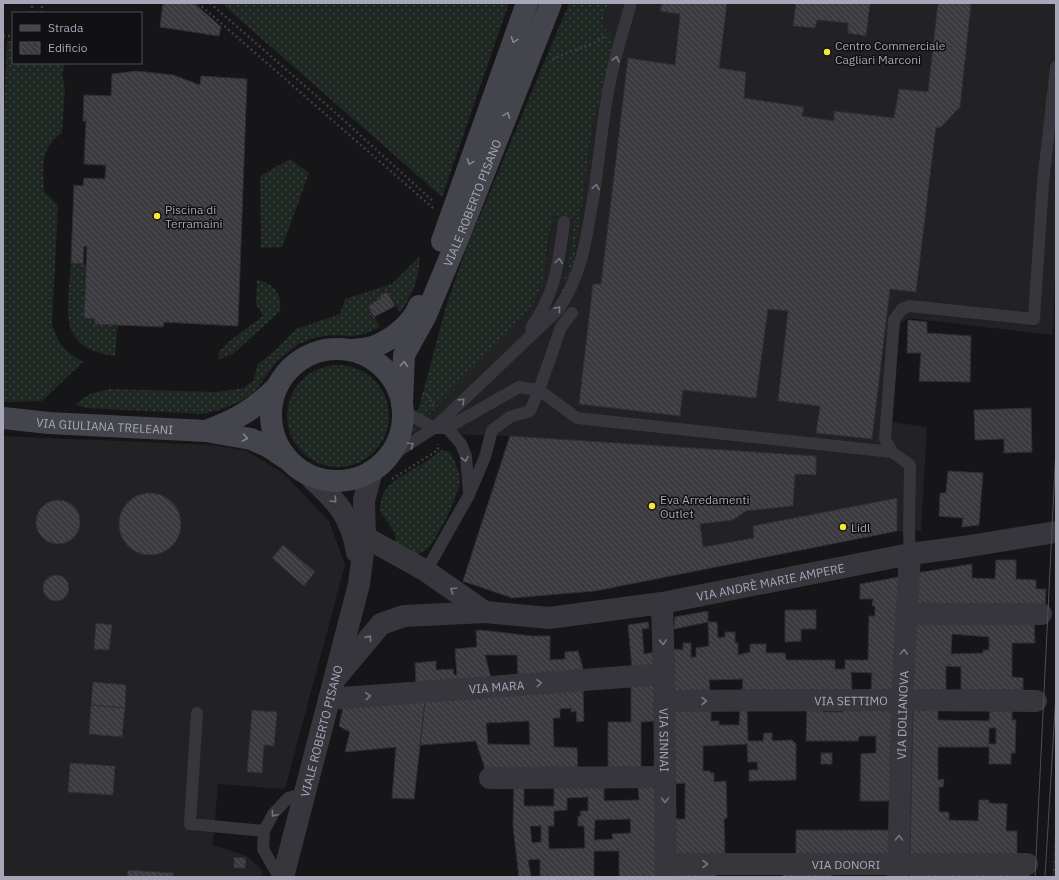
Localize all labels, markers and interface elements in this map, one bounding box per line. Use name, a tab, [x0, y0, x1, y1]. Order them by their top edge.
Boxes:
legend	[12, 12, 142, 64]
text: Strada	[48, 20, 84, 35]
one-way arrow	[510, 36, 518, 43]
place label: Centro Commerciale Cagliari Marconi	[835, 38, 946, 67]
text: Edificio	[48, 40, 88, 55]
marker: Centro Commerciale Cagliari Marconi	[822, 47, 832, 57]
one-way arrow	[611, 55, 620, 62]
one-way arrow	[502, 112, 510, 119]
street label: VIALE ROBERTO PISANO	[440, 137, 504, 269]
one-way arrow	[466, 159, 475, 166]
one-way arrow	[591, 184, 599, 190]
place label: Piscina di Terramaini	[165, 202, 223, 231]
marker: Piscina di Terramaini	[152, 211, 162, 221]
one-way arrow	[554, 258, 563, 264]
one-way arrow	[553, 306, 560, 314]
one-way arrow	[400, 361, 408, 367]
one-way arrow	[457, 398, 465, 406]
street label: VIA GIULIANA TRELEANI	[35, 414, 174, 437]
one-way arrow	[242, 434, 248, 442]
one-way arrow	[406, 442, 413, 449]
one-way arrow	[461, 455, 469, 462]
place label: Eva Arredamenti Outlet	[660, 492, 750, 521]
one-way arrow	[329, 495, 337, 503]
marker: Eva Arredamenti Outlet	[647, 501, 657, 511]
place label: Lidl	[851, 520, 870, 535]
marker: Lidl	[838, 522, 848, 532]
street label: VIA ANDRÈ MARIE AMPERE	[695, 560, 846, 604]
one-way arrow	[450, 588, 457, 595]
one-way arrow	[364, 636, 371, 643]
one-way arrow	[659, 639, 668, 645]
one-way arrow	[900, 649, 908, 655]
street label: VIALE ROBERTO PISANO	[297, 663, 345, 798]
street label: VIA DOLIANOVA	[893, 670, 911, 760]
street label: VIA MARA	[468, 677, 525, 696]
one-way arrow	[536, 679, 542, 688]
one-way arrow	[365, 692, 371, 701]
street label: VIA SETTIMO	[814, 693, 888, 708]
one-way arrow	[701, 697, 707, 705]
street label: VIA SINNAI	[657, 708, 672, 772]
one-way arrow	[661, 797, 669, 803]
one-way arrow	[272, 810, 279, 817]
one-way arrow	[895, 835, 903, 841]
street label: VIA DONORI	[812, 857, 881, 872]
one-way arrow	[702, 860, 708, 868]

